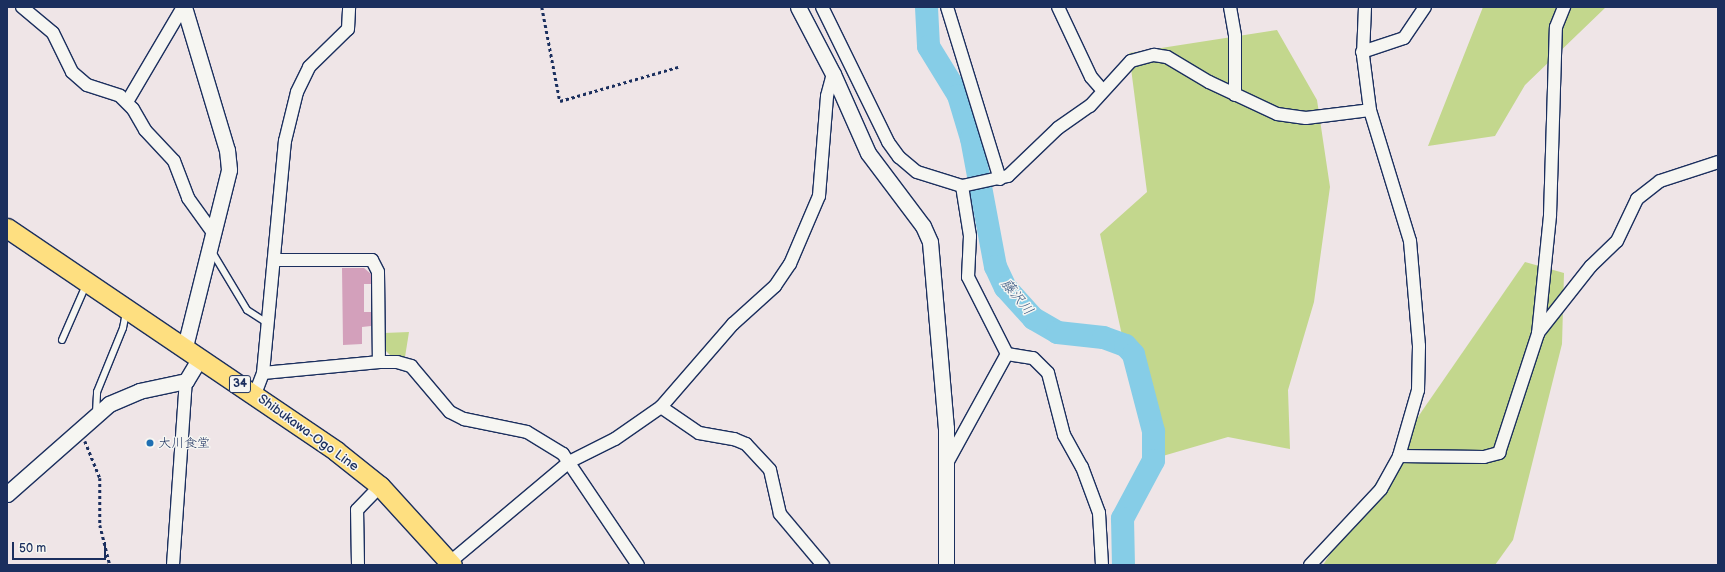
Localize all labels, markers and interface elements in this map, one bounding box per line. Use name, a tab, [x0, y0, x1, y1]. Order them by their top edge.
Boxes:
water label: 藤沢川	[997, 275, 1037, 319]
road number: 34	[228, 374, 252, 394]
street label: Shibukawa-Ogo Line	[255, 391, 361, 475]
place label: 大川食堂	[158, 435, 210, 451]
marker: 大川食堂	[145, 438, 155, 448]
scale bar	[14, 534, 108, 560]
text: 50 m	[19, 541, 46, 556]

